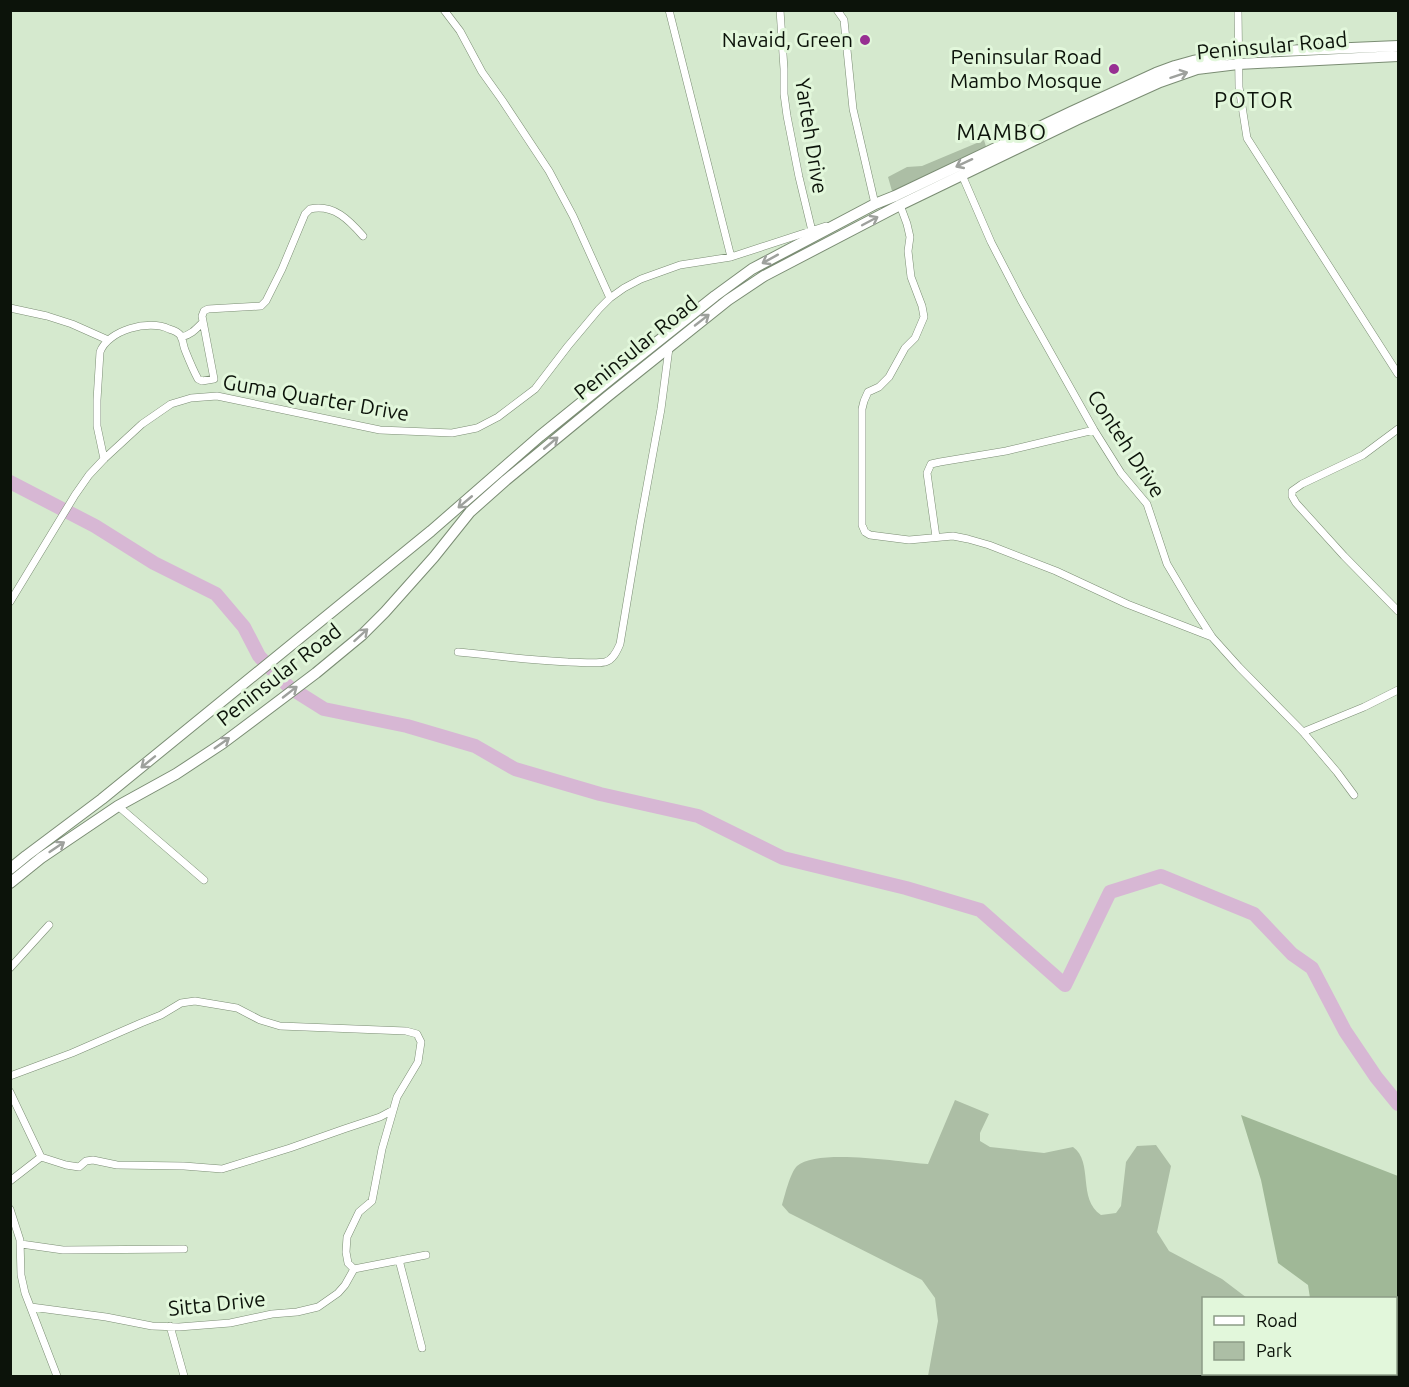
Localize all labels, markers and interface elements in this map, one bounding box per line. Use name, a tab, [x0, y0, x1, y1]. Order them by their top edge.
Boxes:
street label: Peninsular Road	[1195, 26, 1348, 64]
place label: Navaid, Green	[722, 27, 853, 51]
marker: Navaid, Green	[858, 33, 872, 47]
place label: Peninsular Road Mambo Mosque	[950, 44, 1102, 92]
marker: Peninsular Road Mambo Mosque	[1107, 62, 1121, 76]
one-way arrow	[1169, 69, 1188, 80]
street label: Yarteh Drive	[791, 76, 833, 195]
district label: POTOR	[1214, 87, 1294, 112]
district label: MAMBO	[956, 119, 1048, 144]
one-way arrow	[955, 158, 973, 169]
one-way arrow	[861, 215, 878, 227]
one-way arrow	[762, 254, 780, 265]
street label: Peninsular Road	[569, 290, 702, 404]
one-way arrow	[694, 314, 710, 327]
street label: Guma Quarter Drive	[221, 369, 411, 425]
street label: Conteh Drive	[1083, 385, 1171, 502]
one-way arrow	[543, 436, 558, 450]
one-way arrow	[458, 495, 473, 509]
street label: Peninsular Road	[211, 618, 345, 730]
one-way arrow	[353, 628, 368, 642]
one-way arrow	[282, 686, 298, 698]
one-way arrow	[213, 737, 229, 749]
one-way arrow	[140, 755, 156, 768]
one-way arrow	[48, 841, 64, 853]
street label: Sitta Drive	[167, 1286, 267, 1320]
legend	[1202, 1297, 1397, 1375]
text: Road	[1256, 1310, 1298, 1330]
text: Park	[1256, 1340, 1292, 1360]

